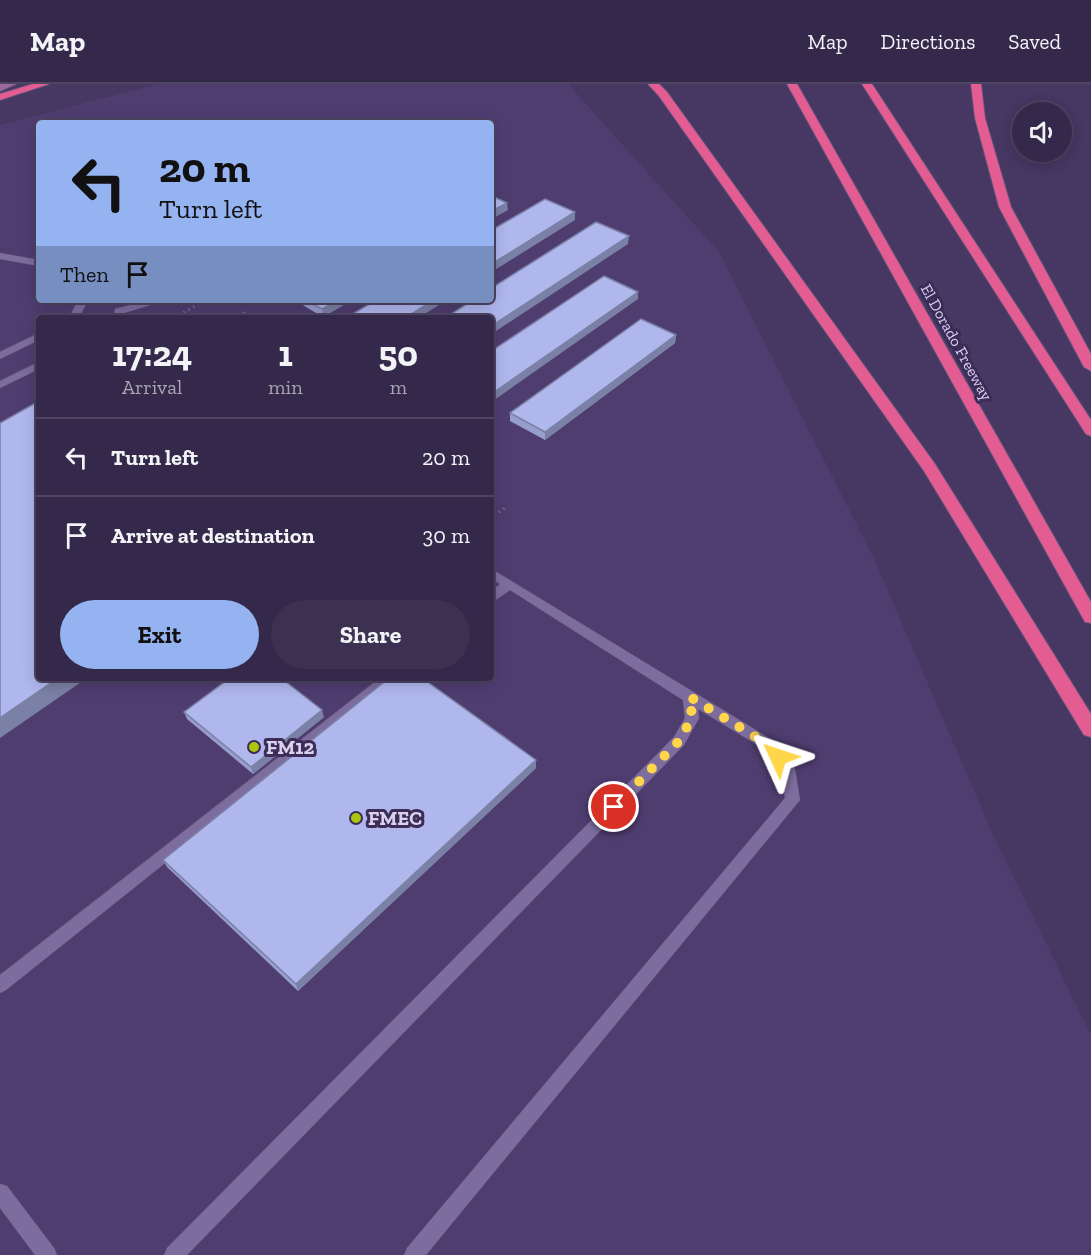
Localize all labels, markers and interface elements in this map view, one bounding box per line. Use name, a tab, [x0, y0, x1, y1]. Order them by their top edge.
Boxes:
text: Map	[30, 25, 85, 58]
text: Map	[808, 29, 848, 54]
text: Directions	[881, 29, 975, 54]
text: Saved	[1008, 29, 1061, 54]
map controls	[1012, 102, 1072, 162]
button: sound	[1012, 102, 1072, 162]
text: 20 m	[159, 142, 250, 193]
icon: left	[60, 144, 138, 222]
text: Turn left	[159, 193, 262, 225]
icon: arrive	[121, 258, 154, 291]
text: Then	[60, 261, 109, 288]
street label: El Dorado Freeway	[917, 281, 997, 405]
text: 17:24	[112, 332, 192, 375]
text: 1	[278, 332, 293, 375]
text: 50	[379, 332, 418, 375]
text: Arrival	[122, 375, 182, 399]
text: min	[268, 375, 303, 399]
text: m	[390, 375, 407, 399]
icon: left	[60, 441, 93, 474]
text: Turn left	[111, 444, 198, 471]
text: 20 m	[422, 444, 470, 471]
icon: arrive	[60, 519, 93, 552]
text: Arrive at destination	[111, 522, 314, 549]
text: 30 m	[423, 522, 470, 549]
button: Exit	[60, 600, 259, 669]
button: Share	[271, 600, 470, 669]
position arrow	[746, 725, 810, 789]
place label: FM12	[266, 735, 314, 759]
marker: FM12	[247, 740, 261, 754]
pin	[588, 781, 639, 832]
icon: arrive	[597, 790, 630, 823]
place label: FMEC	[368, 806, 422, 830]
marker: FMEC	[349, 811, 363, 825]

